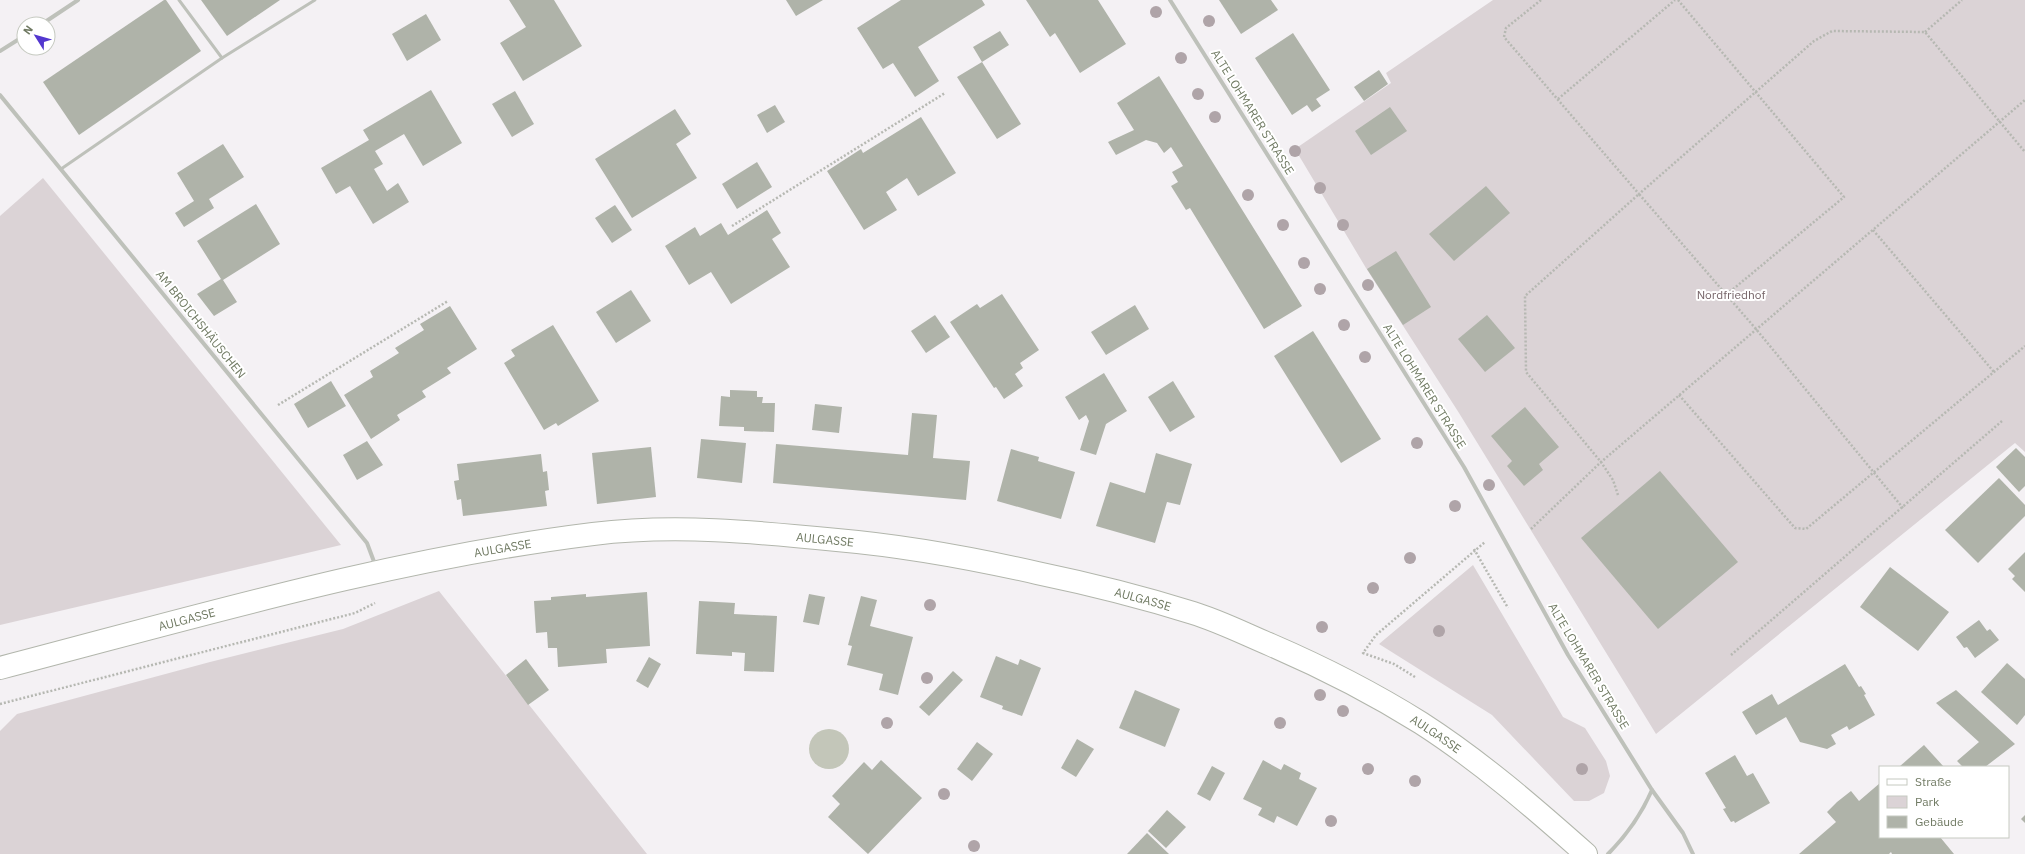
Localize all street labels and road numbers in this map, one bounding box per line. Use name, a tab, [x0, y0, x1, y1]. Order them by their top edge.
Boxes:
street label: ALTE LOHMARER STRASSE	[1208, 47, 1298, 177]
street label: AM BROICHSHÄUSCHEN	[153, 267, 249, 381]
street label: ALTE LOHMARER STRASSE	[1380, 321, 1470, 451]
street label: AULGASSE	[795, 529, 855, 549]
street label: AULGASSE	[473, 535, 532, 560]
street label: AULGASSE	[1113, 584, 1173, 614]
street label: ALTE LOHMARER STRASSE	[1545, 600, 1633, 732]
street label: AULGASSE	[156, 604, 217, 633]
street label: AULGASSE	[1408, 711, 1465, 756]

